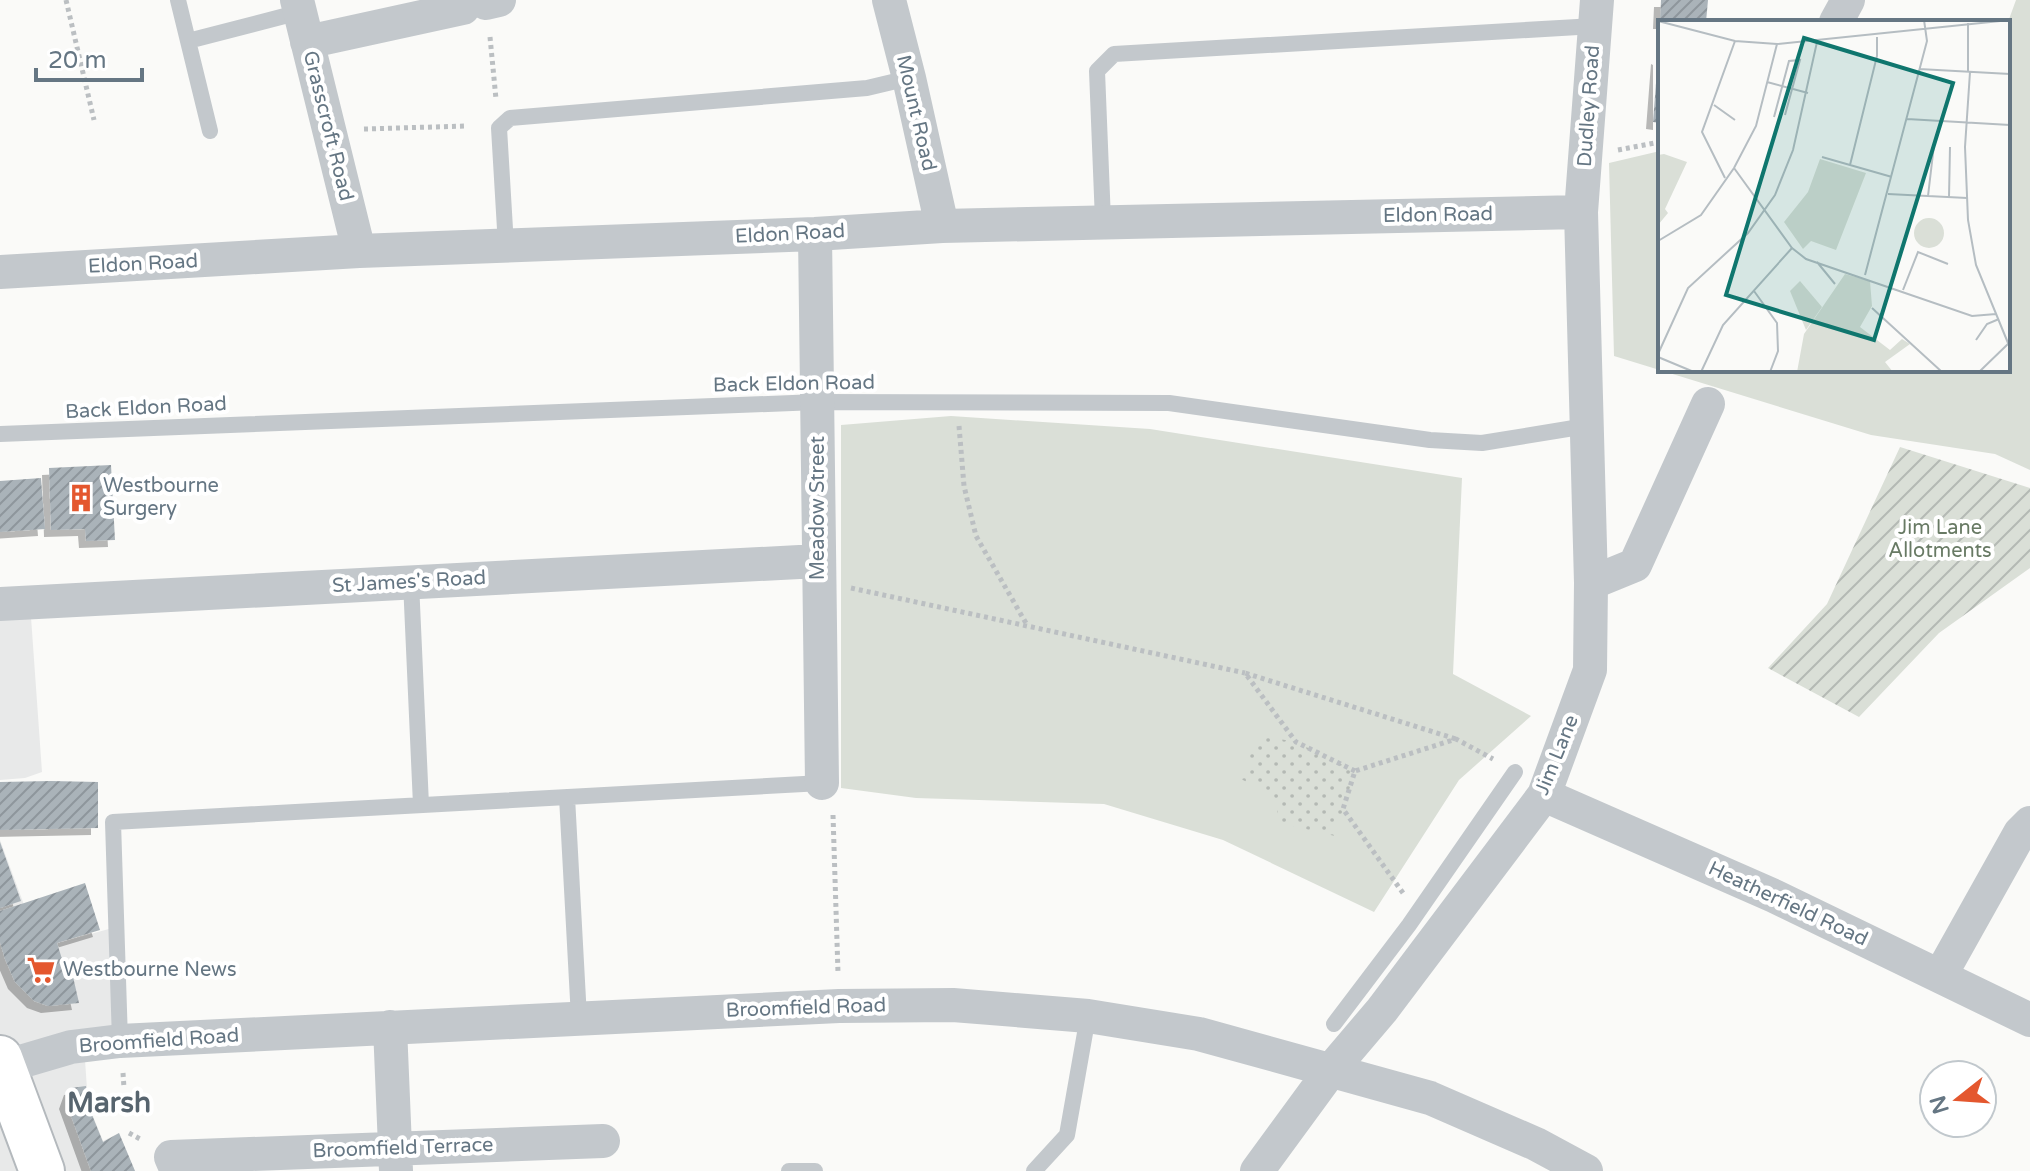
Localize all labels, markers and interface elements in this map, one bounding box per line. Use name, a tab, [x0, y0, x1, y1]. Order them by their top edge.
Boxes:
inset map	[1658, 20, 2010, 372]
scale bar	[36, 32, 142, 82]
street label: Dudley Road	[1573, 44, 1605, 168]
text: 20 m	[48, 46, 106, 75]
street label: Grasscroft Road	[298, 48, 358, 204]
street label: Mount Road	[891, 53, 941, 173]
street label: Eldon Road	[1383, 202, 1493, 228]
street label: Eldon Road	[734, 219, 846, 249]
street label: Eldon Road	[87, 249, 199, 279]
street label: Back Eldon Road	[713, 371, 875, 397]
street label: Back Eldon Road	[64, 392, 228, 424]
street label: Meadow Street	[806, 435, 830, 580]
place label: Westbourne Surgery	[103, 474, 219, 521]
building icon: Westbourne Surgery	[66, 483, 96, 513]
park label: Jim Lane Allotments	[1888, 516, 1992, 563]
street label: St James's Road	[331, 566, 487, 598]
street label: Jim Lane	[1530, 712, 1584, 798]
street label: Heatherfield Road	[1705, 857, 1871, 951]
supermarket icon: Westbourne News	[26, 955, 56, 985]
place label: Westbourne News	[63, 958, 237, 982]
street label: Broomfield Road	[725, 993, 887, 1023]
street label: Broomfield Road	[78, 1023, 240, 1059]
north arrow	[1918, 1059, 1998, 1139]
district label: Marsh	[67, 1086, 151, 1120]
text: N	[1925, 1092, 1955, 1117]
street label: Broomfield Terrace	[312, 1133, 494, 1163]

